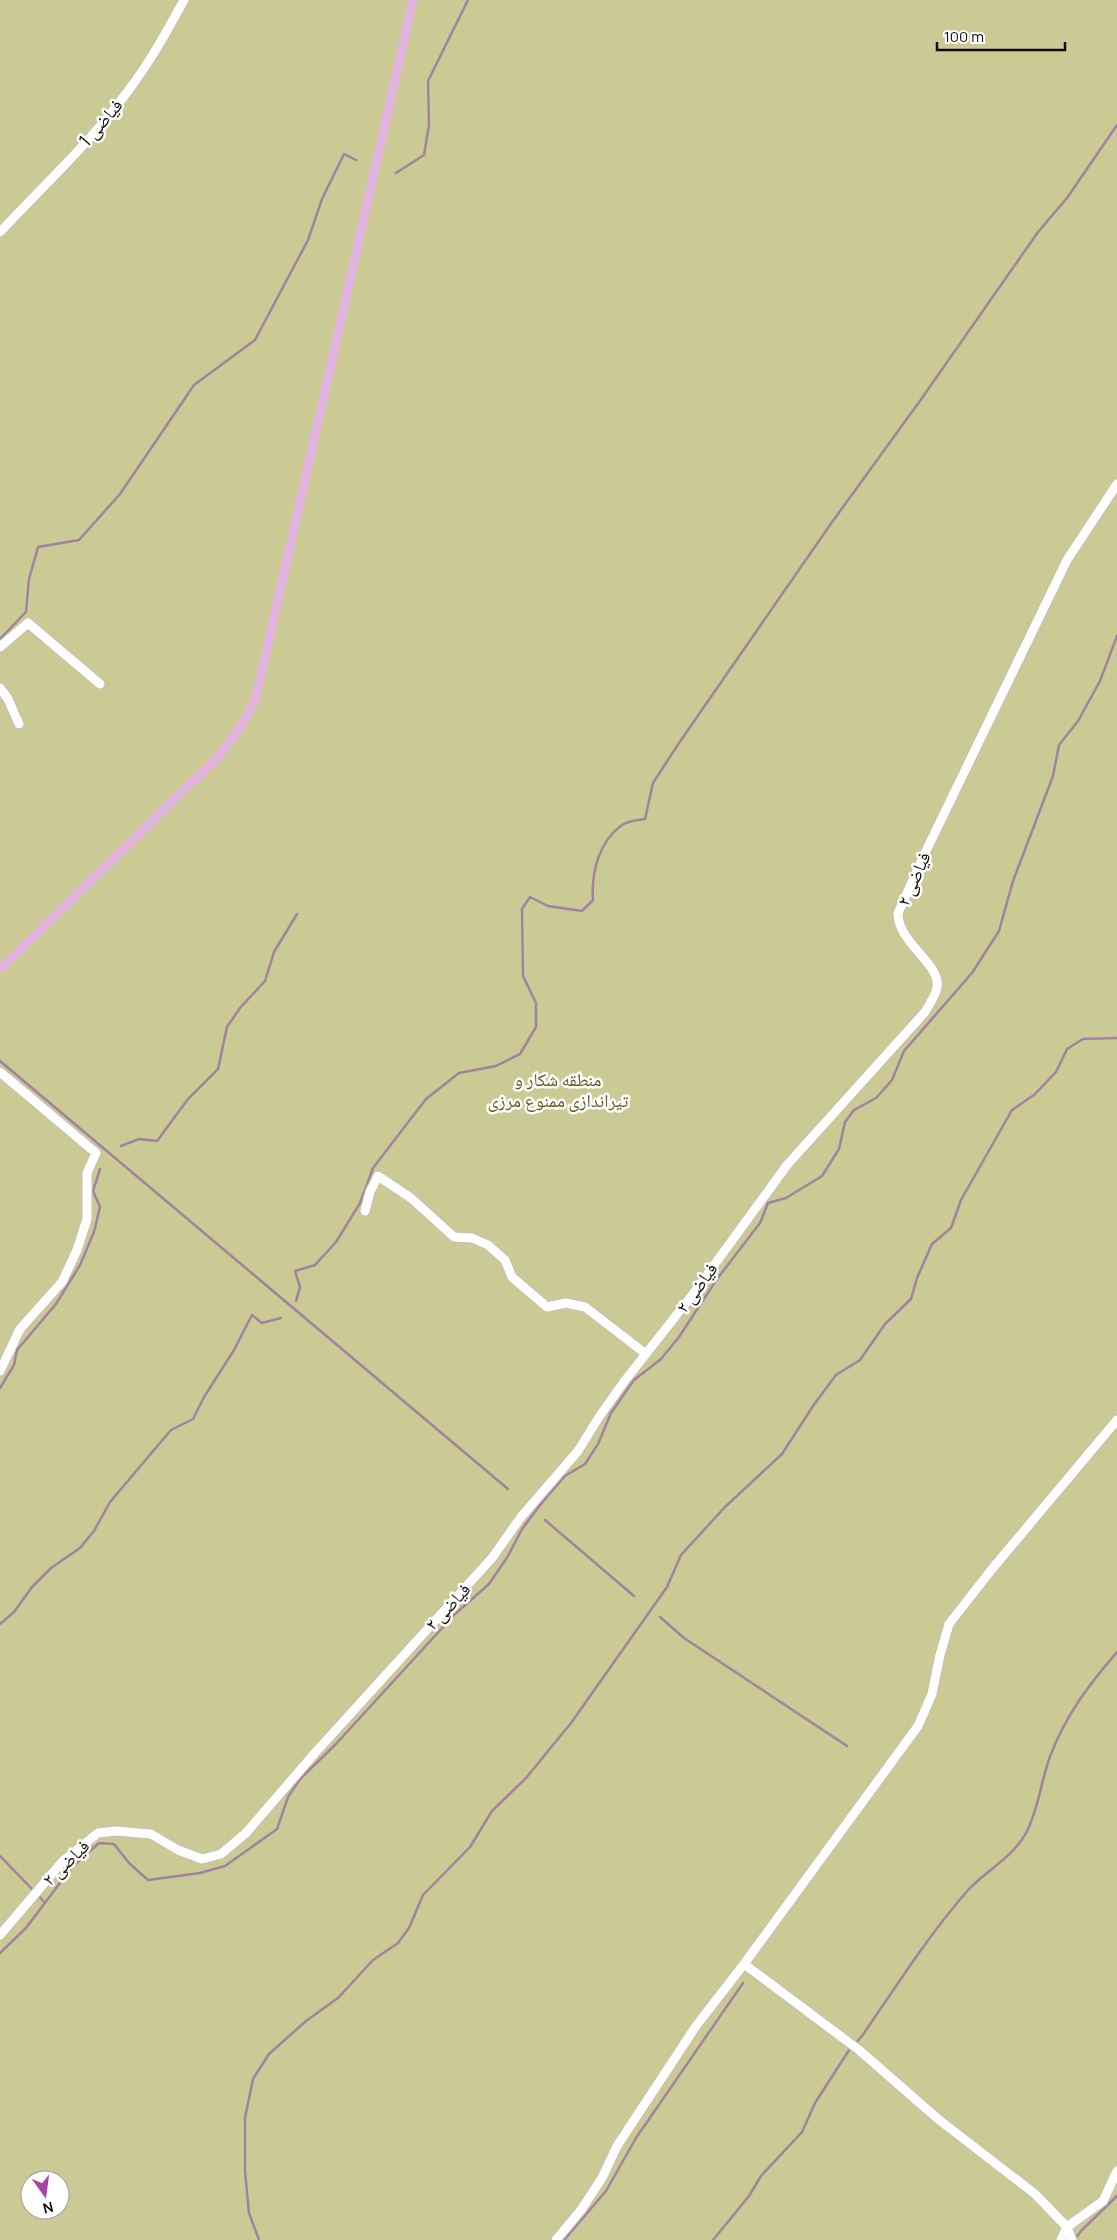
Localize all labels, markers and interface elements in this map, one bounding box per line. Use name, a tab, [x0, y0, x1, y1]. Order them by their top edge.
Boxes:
scale bar	[937, 20, 1064, 52]
text: 100 m	[944, 26, 984, 47]
street label: فیاضی 1	[73, 93, 128, 151]
street label: فیاضی ۲	[891, 848, 936, 909]
park label: منطقه شکار و تیراندازی ممنوع مرزی	[488, 1067, 629, 1112]
street label: فیاضی ۲	[670, 1257, 723, 1317]
street label: فیاضی ۲	[419, 1577, 475, 1635]
street label: فیاضی ۲	[37, 1834, 94, 1891]
north arrow	[20, 2170, 70, 2220]
text: N	[41, 2198, 55, 2219]

